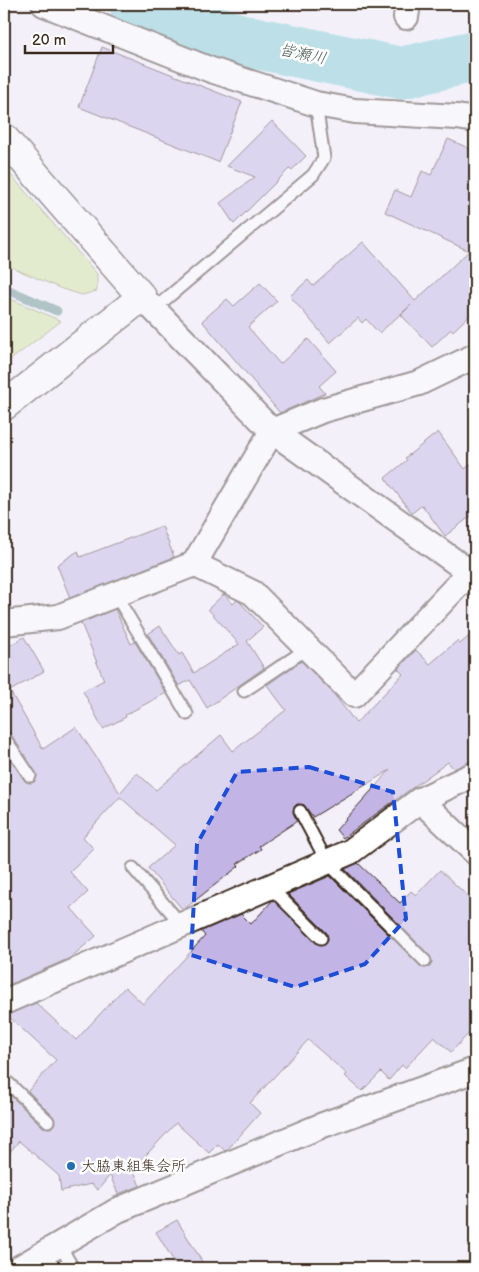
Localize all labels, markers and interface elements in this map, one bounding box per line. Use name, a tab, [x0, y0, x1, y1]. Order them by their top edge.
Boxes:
scale bar	[25, 22, 112, 54]
text: 20 m	[32, 31, 66, 50]
water label: 皆瀬川	[277, 40, 328, 69]
place label: 大脇東組集会所	[81, 1157, 186, 1176]
marker: 大脇東組集会所	[65, 1160, 77, 1172]

